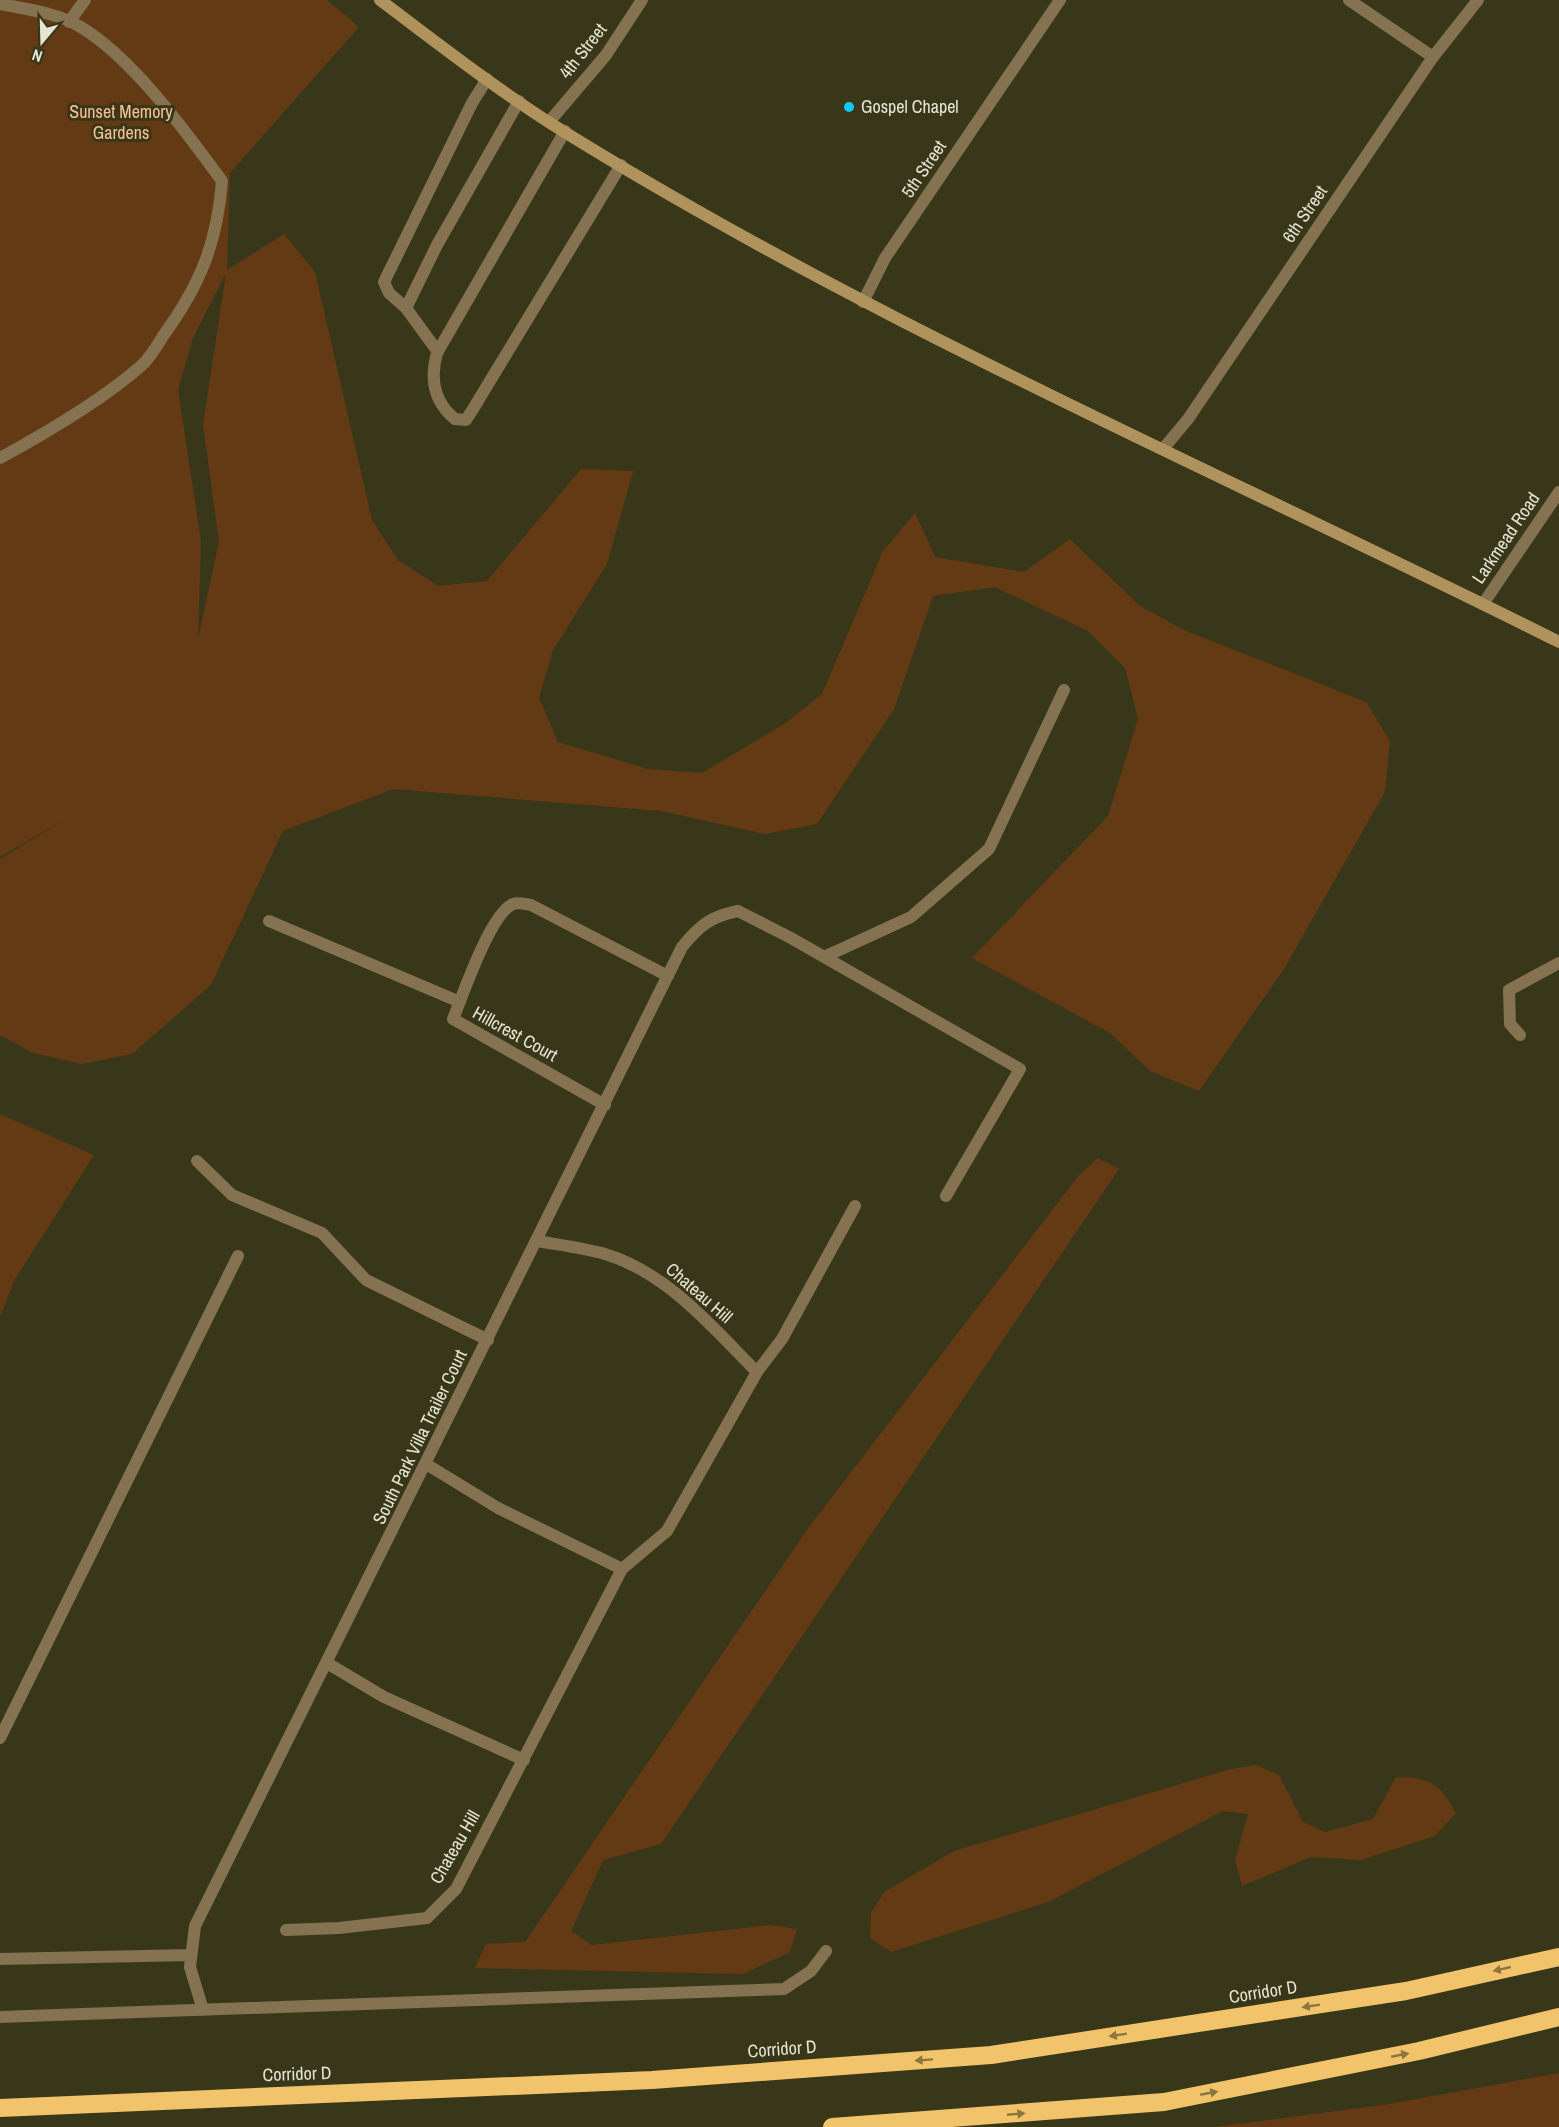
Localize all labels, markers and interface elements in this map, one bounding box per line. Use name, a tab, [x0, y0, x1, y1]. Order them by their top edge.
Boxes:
north arrow	[12, 12, 72, 72]
street label: 4th Street	[553, 18, 612, 84]
text: N	[29, 44, 45, 68]
place label: Gospel Chapel	[861, 94, 959, 119]
park label: Sunset Memory Gardens	[69, 99, 173, 145]
marker: Gospel Chapel	[842, 100, 856, 114]
street label: 5th Street	[895, 135, 952, 202]
street label: 6th Street	[1276, 180, 1333, 247]
street label: Larkmead Road	[1466, 487, 1545, 588]
street label: Hillcrest Court	[468, 1000, 562, 1067]
street label: Chateau Hill	[660, 1257, 738, 1329]
street label: South Park Villa Trailer Court	[366, 1345, 473, 1528]
street label: Chateau Hill	[423, 1805, 486, 1888]
one-way arrow	[1493, 1965, 1511, 1975]
street label: Corridor D	[1227, 1974, 1299, 2009]
one-way arrow	[1301, 2001, 1320, 2010]
one-way arrow	[1108, 2031, 1127, 2040]
street label: Corridor D	[747, 2034, 817, 2063]
one-way arrow	[1391, 2050, 1410, 2059]
one-way arrow	[915, 2055, 934, 2064]
street label: Corridor D	[262, 2060, 332, 2087]
one-way arrow	[1200, 2088, 1219, 2097]
one-way arrow	[1006, 2110, 1025, 2119]

